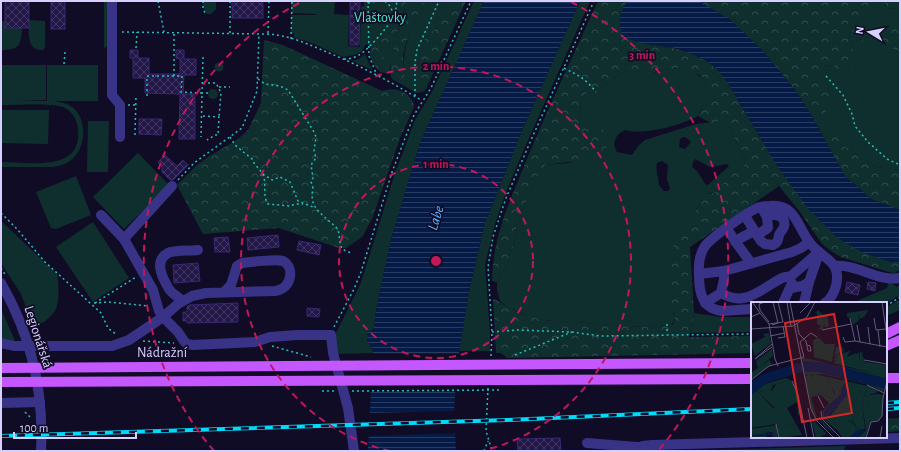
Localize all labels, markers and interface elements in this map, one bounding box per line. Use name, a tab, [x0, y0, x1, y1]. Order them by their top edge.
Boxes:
park label: Vlaštovky	[354, 11, 406, 25]
north arrow	[849, 12, 889, 52]
text: N	[854, 26, 866, 35]
text: 3 min	[629, 49, 655, 61]
text: 2 min	[423, 60, 449, 72]
text: 1 min	[423, 158, 449, 170]
water label: Labe	[425, 204, 447, 232]
centre of rings	[429, 254, 443, 268]
inset map	[751, 302, 887, 438]
street label: Legionářská	[21, 304, 55, 370]
street label: Nádražní	[137, 346, 188, 360]
scale bar	[14, 414, 136, 440]
text: 100 m	[20, 422, 48, 434]

